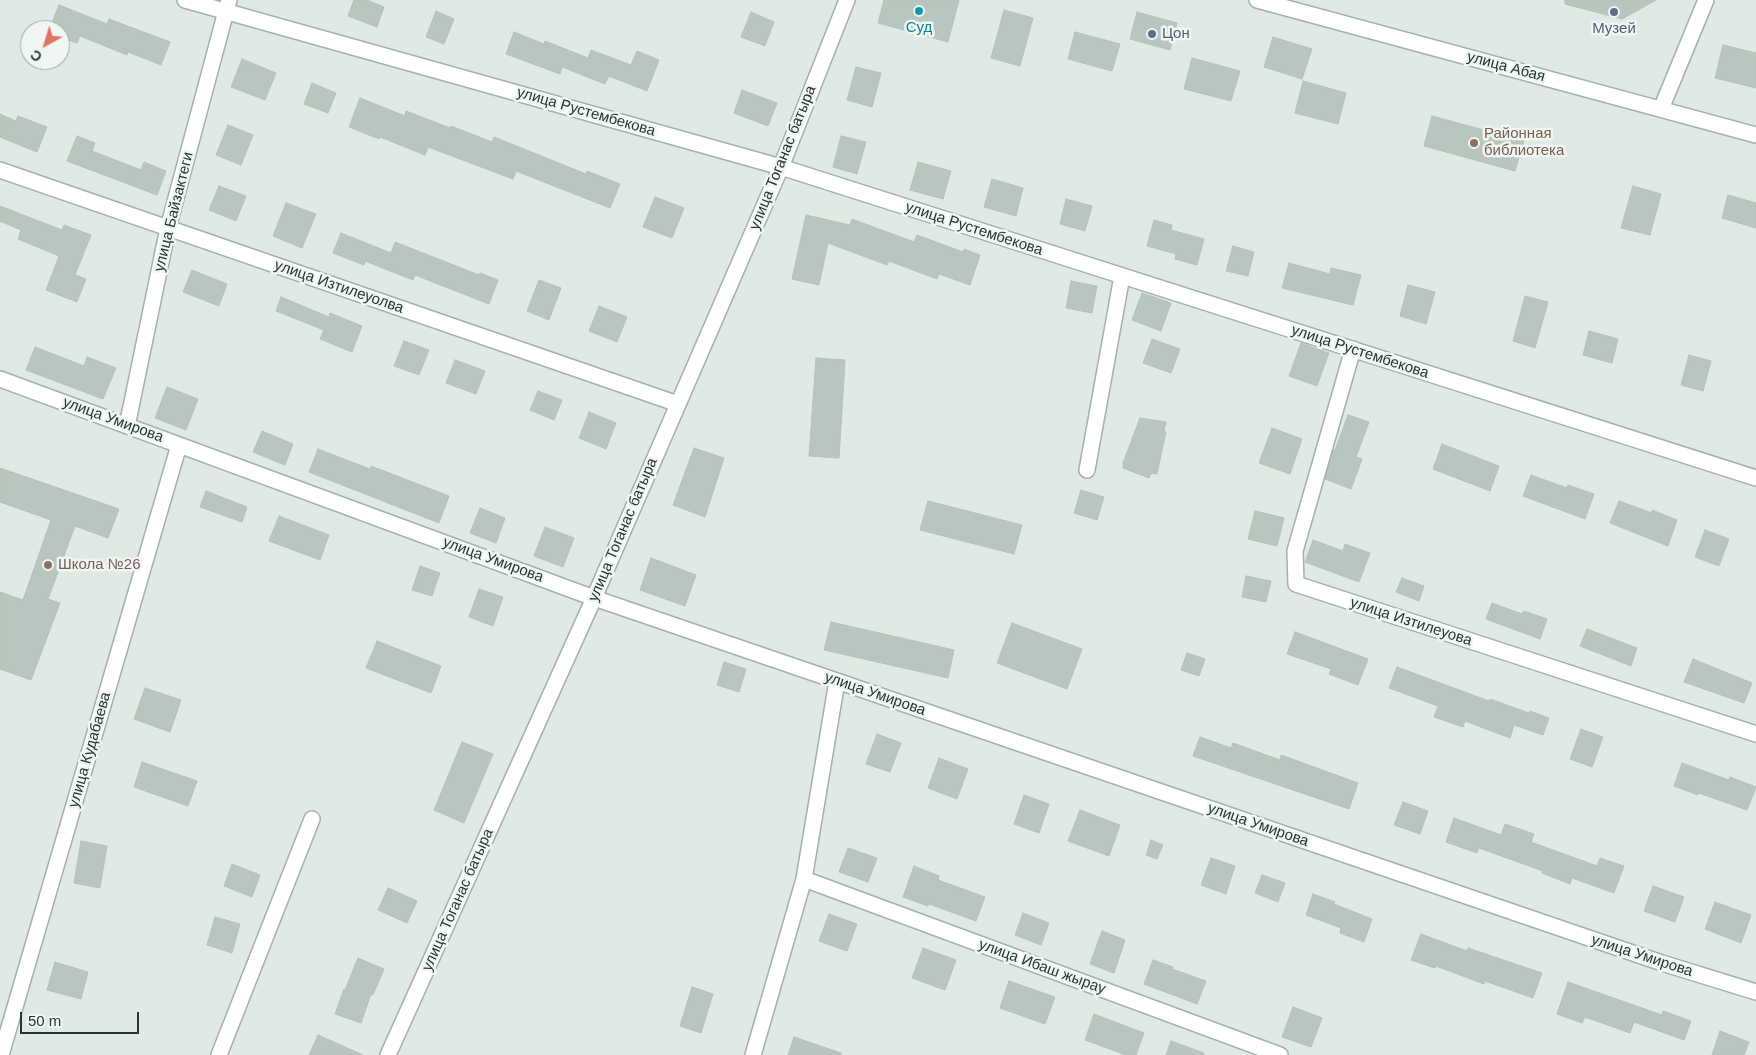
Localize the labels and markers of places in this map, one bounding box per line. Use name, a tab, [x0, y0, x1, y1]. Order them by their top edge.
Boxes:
marker: Суд	[913, 5, 925, 17]
marker: Музей	[1608, 6, 1620, 18]
place label: Суд	[906, 19, 932, 37]
place label: Музей	[1592, 20, 1636, 38]
place label: Цон	[1162, 25, 1190, 43]
marker: Цон	[1146, 28, 1158, 40]
place label: Районная библиотека	[1484, 125, 1564, 160]
marker: Районная библиотека	[1468, 137, 1480, 149]
place label: Школа №26	[58, 556, 141, 574]
marker: Школа №26	[42, 559, 54, 571]

